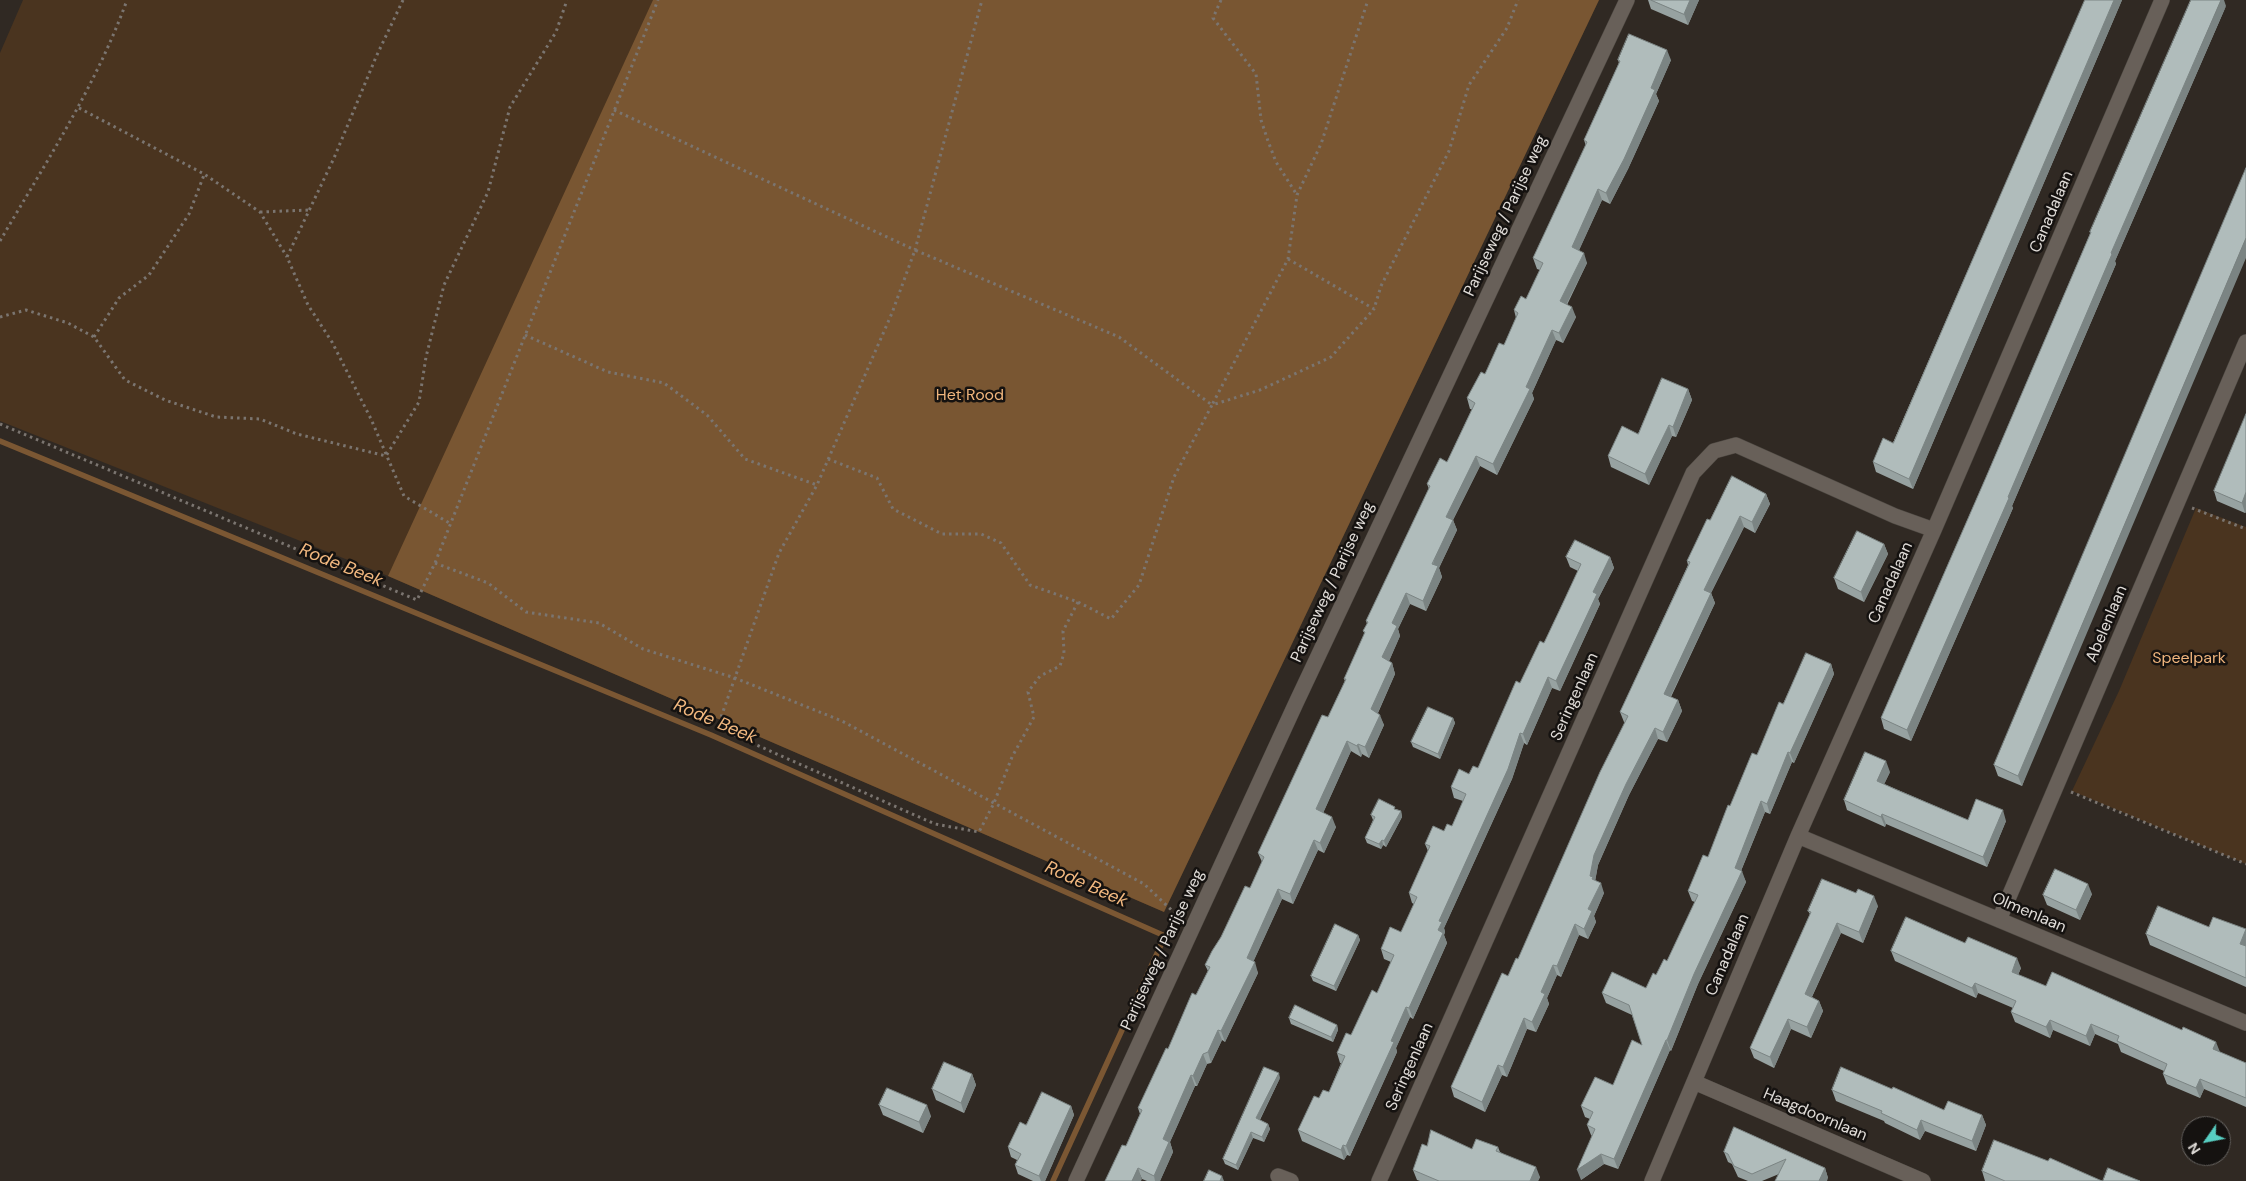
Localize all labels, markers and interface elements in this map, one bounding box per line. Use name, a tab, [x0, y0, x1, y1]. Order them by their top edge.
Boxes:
street label: Parijseweg / Parijse weg	[1460, 133, 1552, 299]
street label: Canadalaan	[2026, 168, 2078, 256]
park label: Het Rood	[936, 386, 1004, 406]
street label: Parijseweg / Parijse weg	[1287, 499, 1379, 665]
water label: Rode Beek	[296, 539, 386, 593]
street label: Canadalaan	[1865, 539, 1917, 627]
street label: Abelenlaan	[2082, 583, 2132, 665]
park label: Speelpark	[2152, 649, 2226, 669]
street label: Seringenlaan	[1547, 650, 1603, 744]
water label: Rode Beek	[670, 695, 760, 749]
water label: Rode Beek	[1041, 857, 1131, 913]
street label: Parijseweg / Parijse weg	[1117, 867, 1209, 1033]
street label: Olmenlaan	[1989, 889, 2069, 937]
street label: Canadalaan	[1702, 911, 1754, 999]
street label: Seringenlaan	[1382, 1020, 1438, 1114]
street label: Haagdoornlaan	[1760, 1084, 1870, 1146]
north arrow	[2181, 1116, 2231, 1166]
text: N	[2184, 1139, 2205, 1158]

